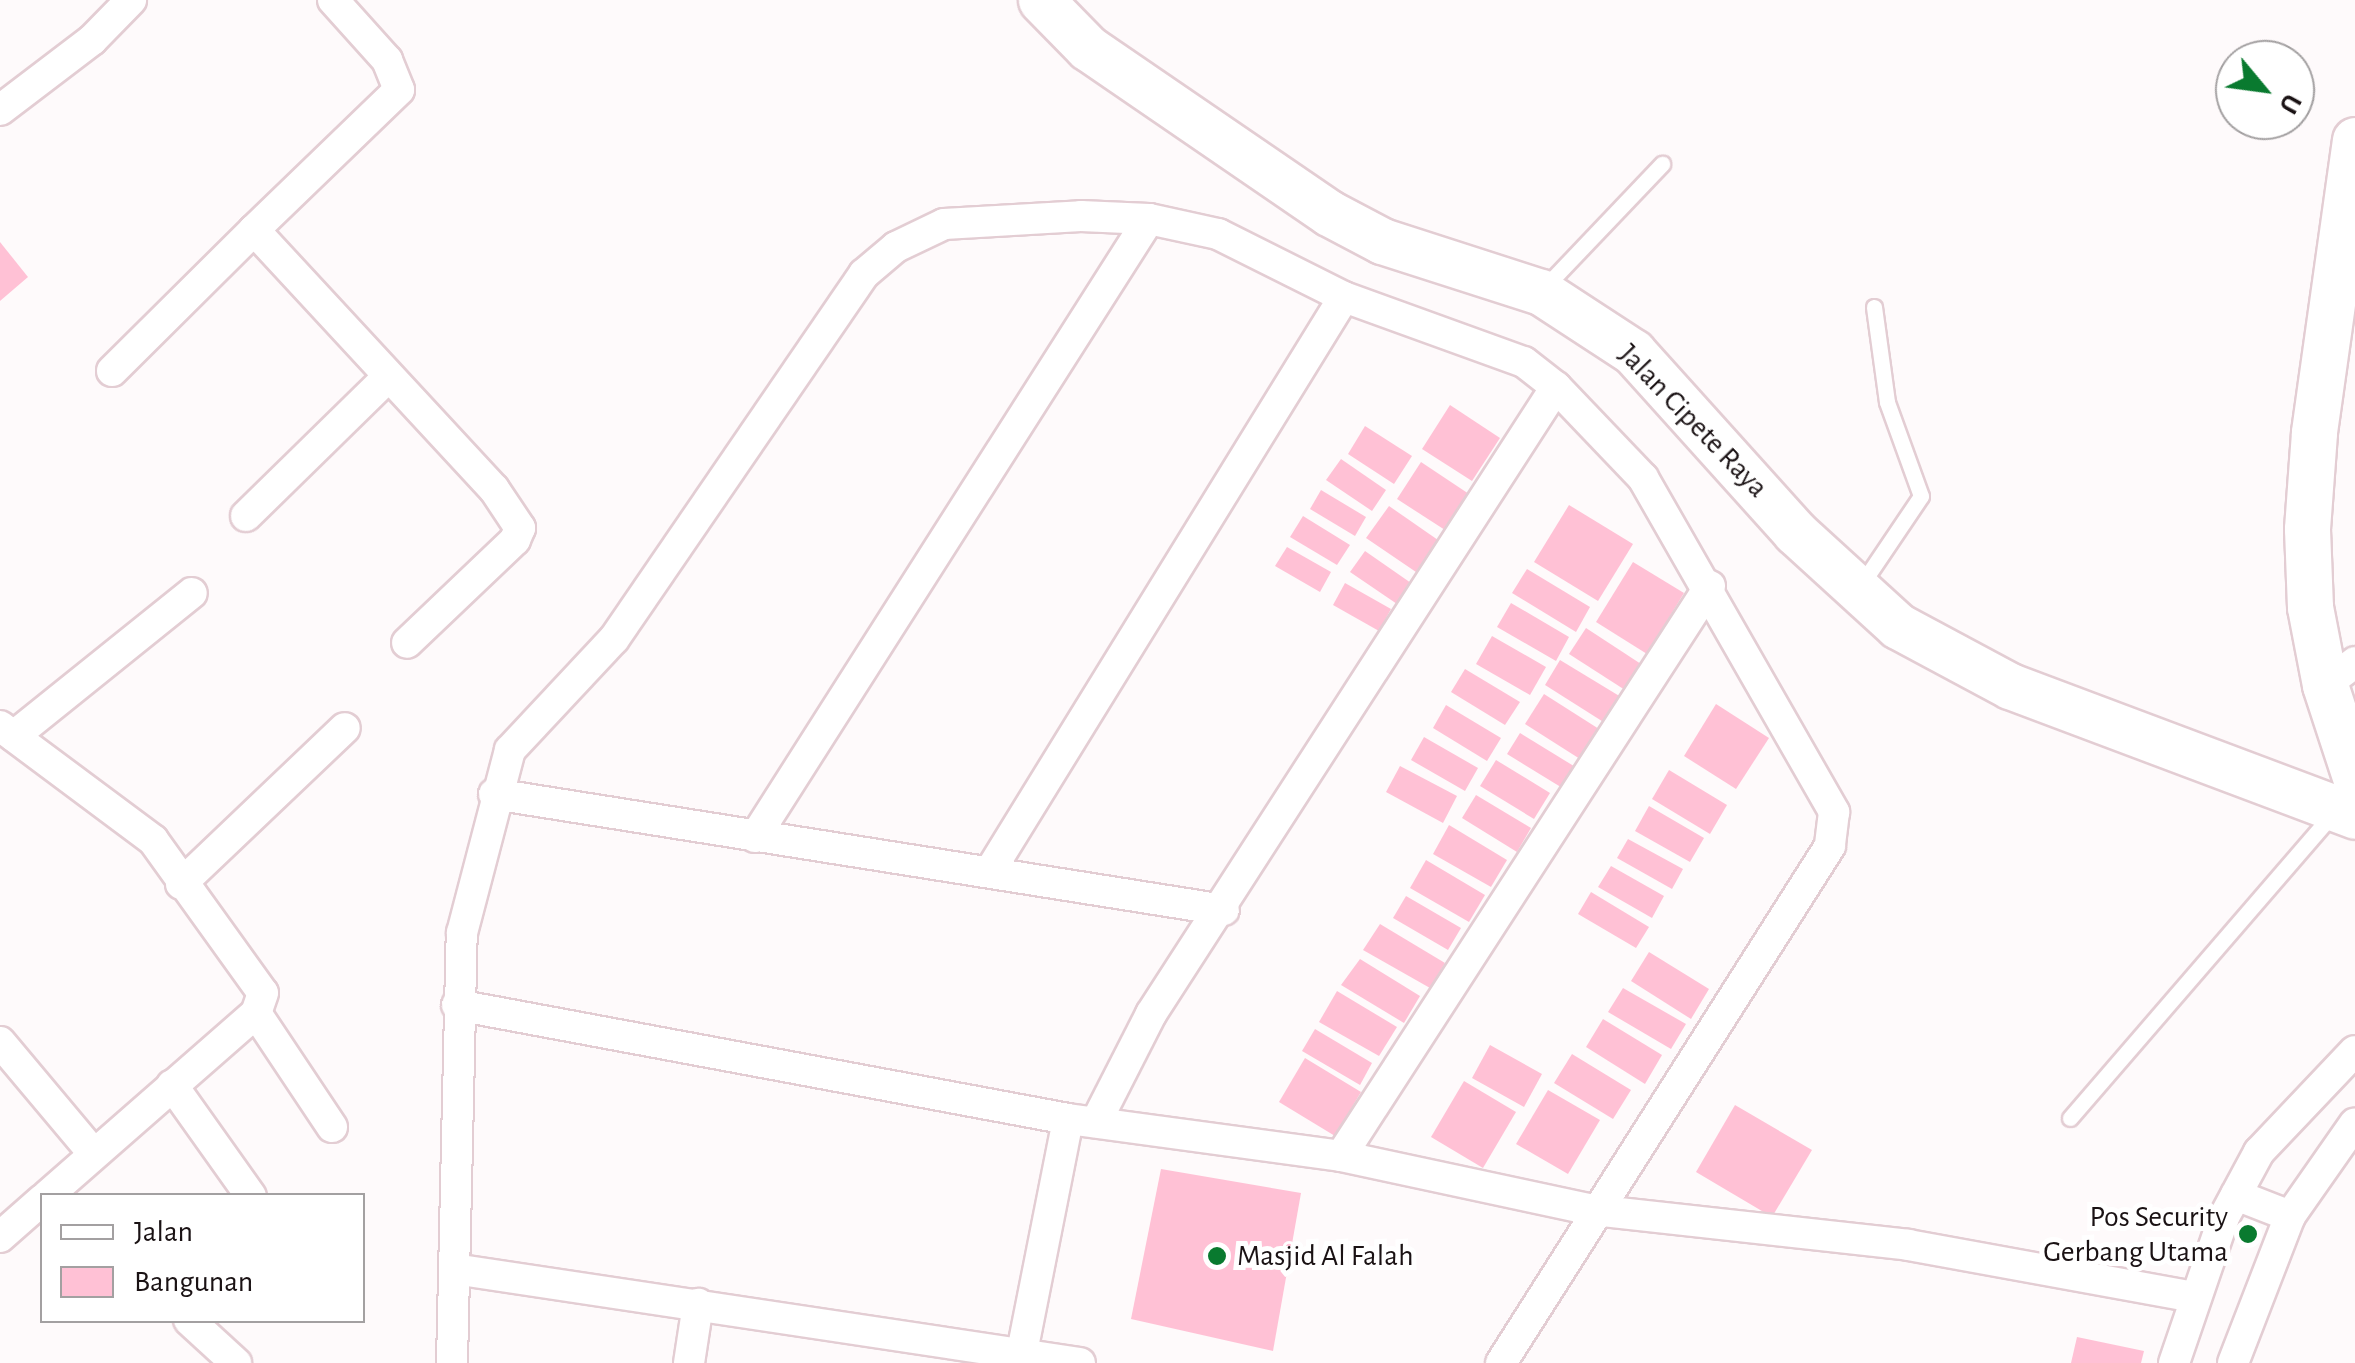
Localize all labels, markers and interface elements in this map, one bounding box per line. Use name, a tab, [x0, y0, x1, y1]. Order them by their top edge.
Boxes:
north arrow	[2215, 40, 2315, 140]
text: U	[2273, 89, 2306, 118]
street label: Jalan Cipete Raya	[1611, 337, 1775, 505]
legend	[40, 1193, 365, 1323]
place label: Pos Security Gerbang Utama	[2043, 1199, 2228, 1270]
text: Jalan	[134, 1217, 193, 1247]
marker: Pos Security Gerbang Utama	[2237, 1223, 2259, 1245]
place label: Masjid Al Falah	[1237, 1238, 1414, 1274]
marker: Masjid Al Falah	[1206, 1245, 1228, 1267]
text: Bangunan	[134, 1267, 253, 1297]

